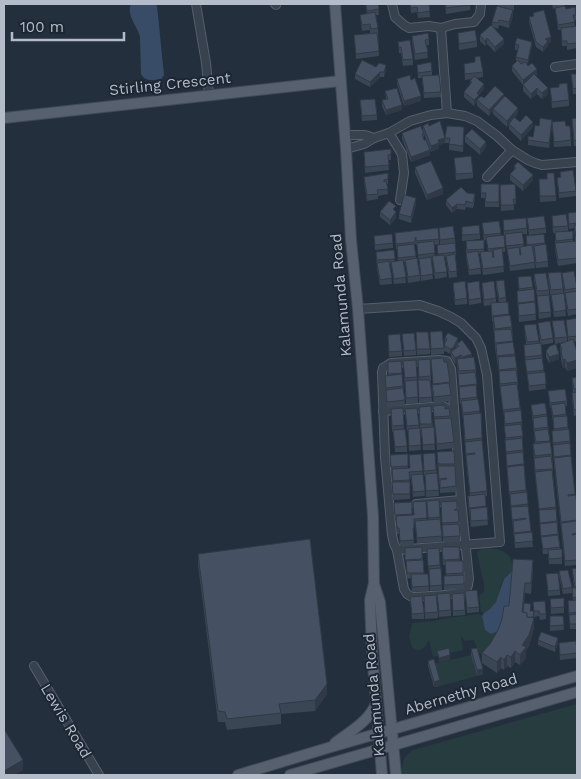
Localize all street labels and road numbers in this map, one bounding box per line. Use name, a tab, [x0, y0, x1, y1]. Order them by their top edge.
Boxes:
street label: Stirling Crescent	[108, 69, 232, 99]
street label: Kalamunda Road	[327, 233, 355, 357]
street label: Kalamunda Road	[360, 633, 388, 757]
street label: Abernethy Road	[403, 669, 519, 719]
street label: Lewis Road	[37, 681, 95, 761]

